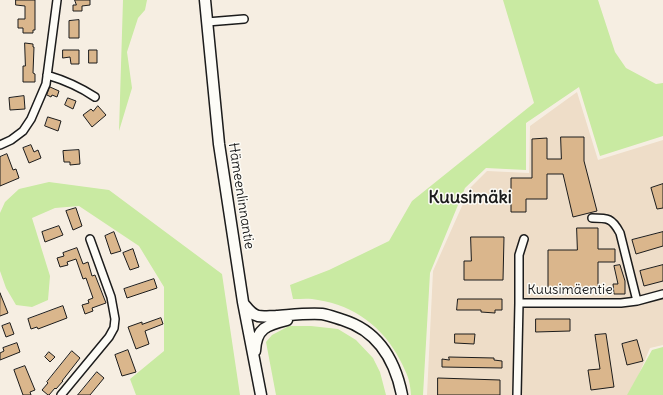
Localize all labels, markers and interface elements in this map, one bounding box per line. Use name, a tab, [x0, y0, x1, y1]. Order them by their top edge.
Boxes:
street label: Hämeenlinnantie	[224, 142, 258, 250]
district label: Kuusimäki	[428, 187, 512, 209]
street label: Kuusimäentie	[527, 282, 613, 298]

